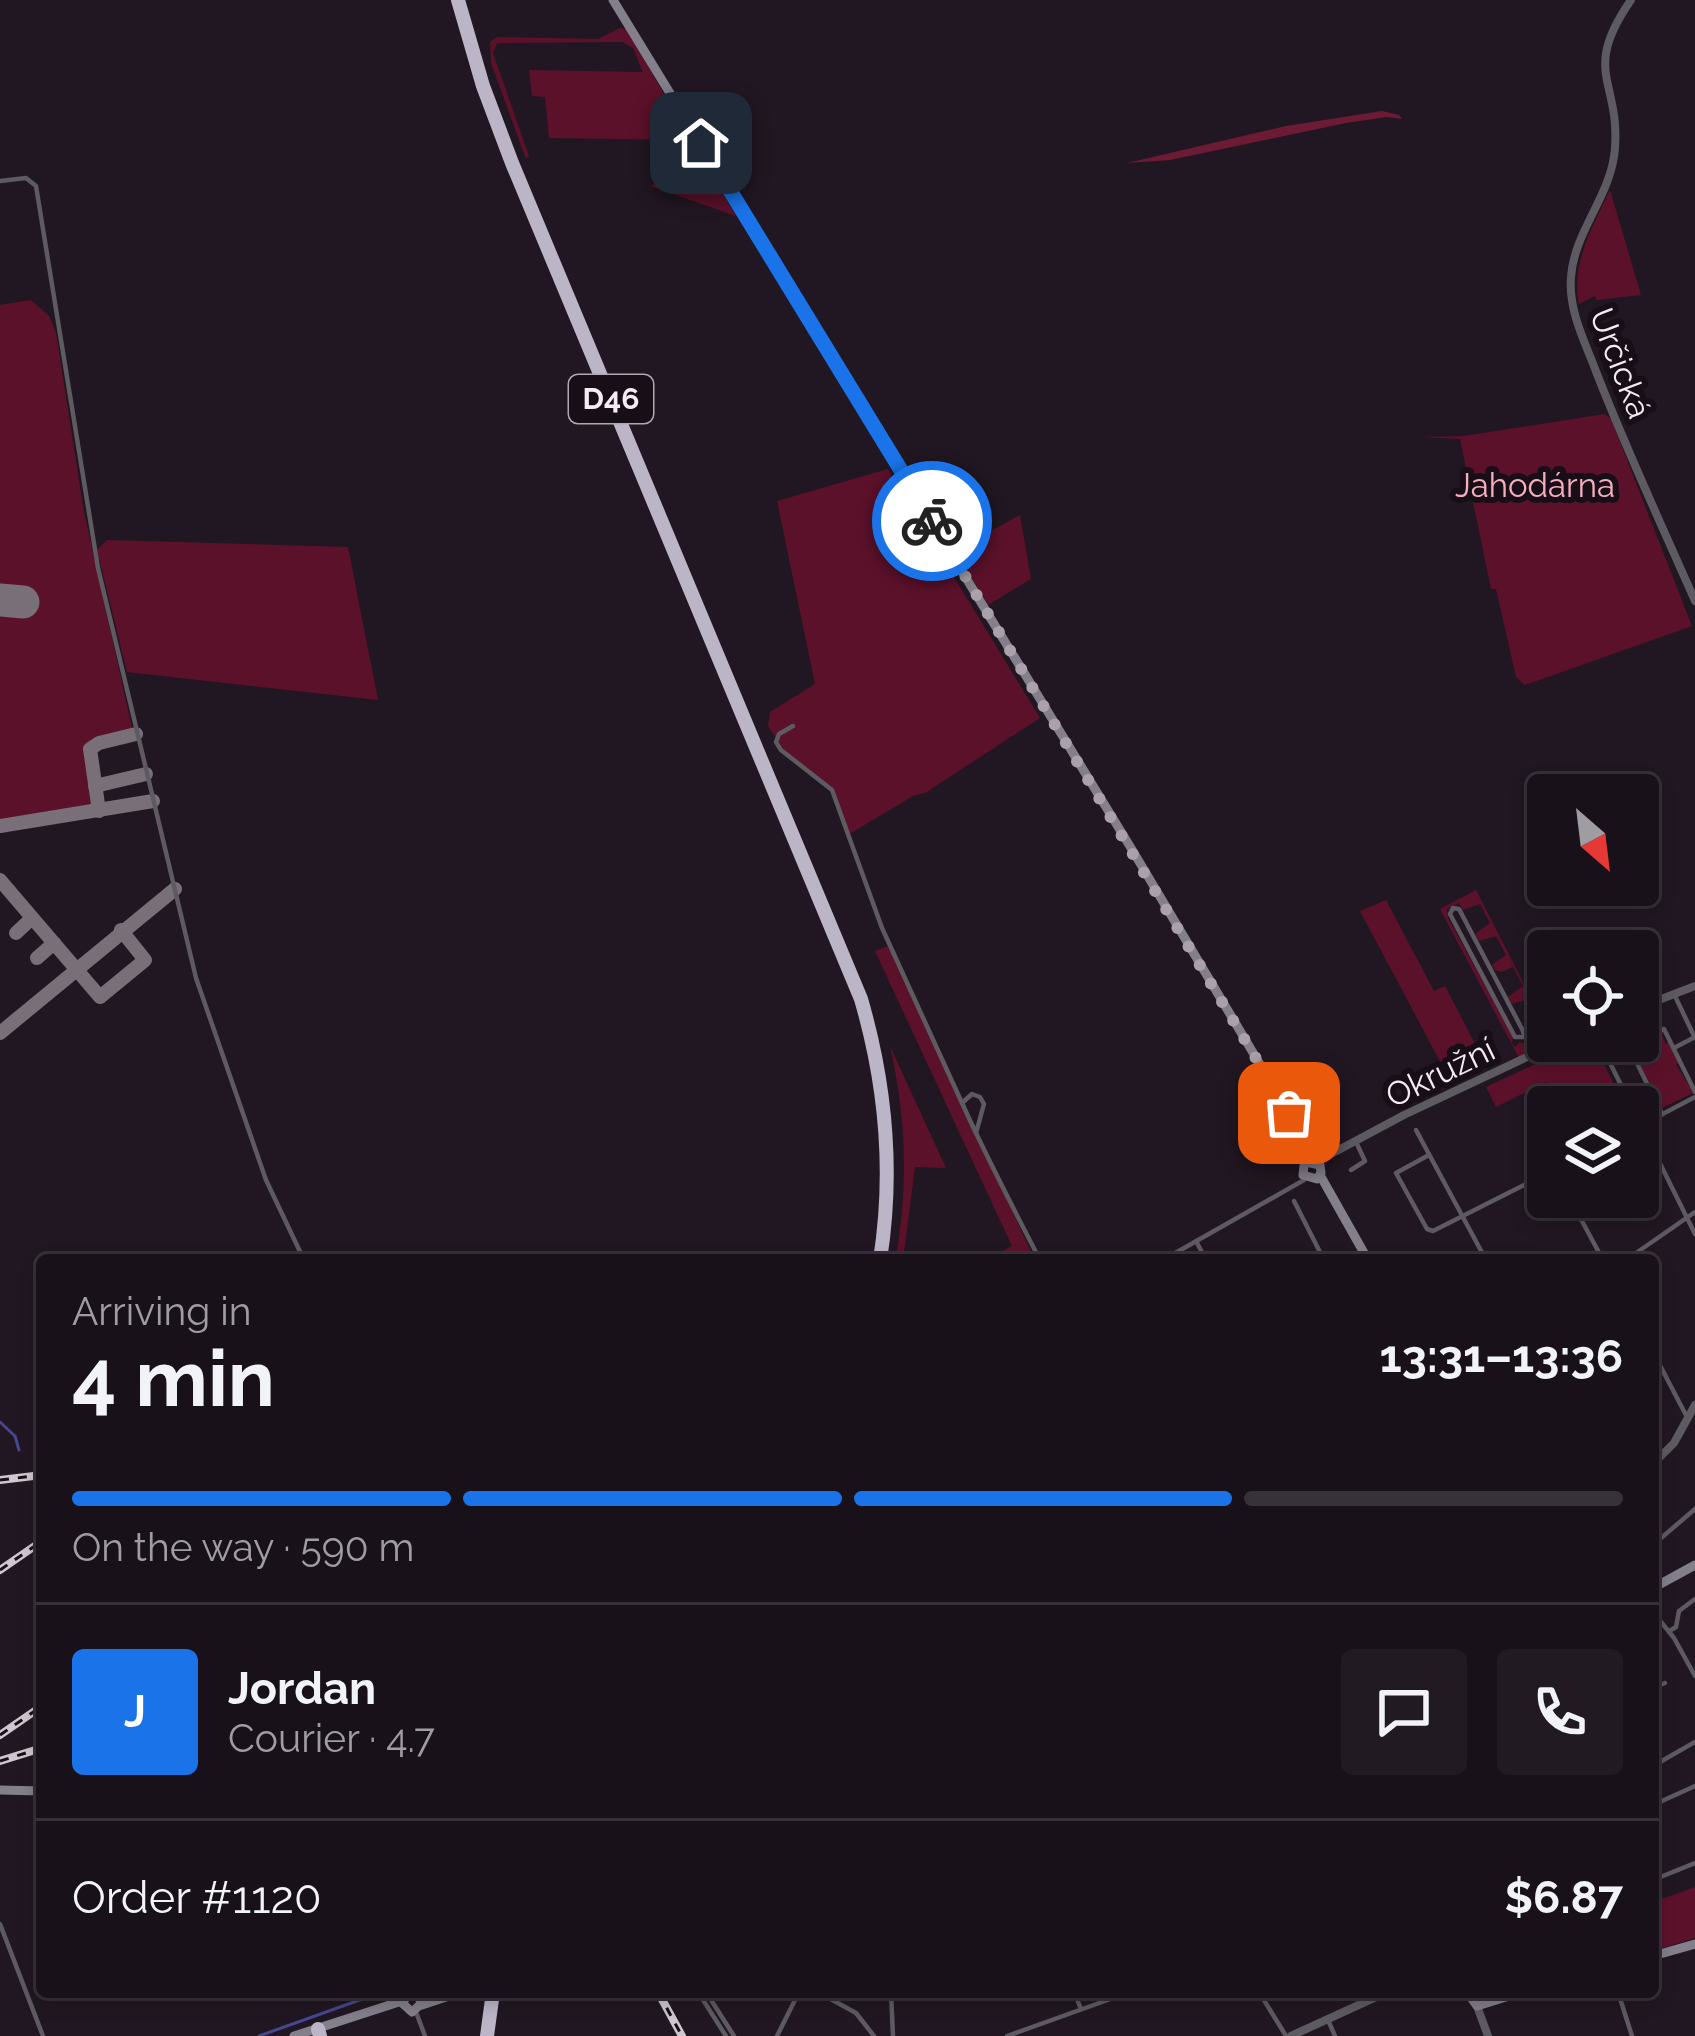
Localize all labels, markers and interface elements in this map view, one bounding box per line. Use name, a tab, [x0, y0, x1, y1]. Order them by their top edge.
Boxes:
pin	[650, 92, 752, 194]
icon: home	[668, 110, 734, 176]
street label: Určická	[1582, 303, 1659, 424]
road number: D46	[569, 375, 653, 423]
courier	[872, 461, 992, 581]
park label: Jahodárna	[1455, 466, 1615, 505]
icon: bike	[899, 488, 965, 554]
north arrow	[1527, 774, 1659, 906]
map controls	[1527, 774, 1659, 1218]
button: locate	[1527, 930, 1659, 1062]
street label: Okružní	[1379, 1029, 1502, 1115]
pin	[1238, 1062, 1340, 1164]
icon: bag	[1256, 1080, 1322, 1146]
button: layers	[1527, 1086, 1659, 1218]
text: Arriving in	[72, 1288, 252, 1334]
text: 13:31–13:36	[1379, 1330, 1623, 1383]
text: 4 min	[72, 1333, 275, 1424]
text: On the way · 590 m	[72, 1524, 414, 1570]
button: chat	[1341, 1649, 1467, 1775]
button: phone	[1497, 1649, 1623, 1775]
text: Jordan	[228, 1662, 376, 1715]
text: J	[124, 1685, 146, 1738]
text: Courier · 4.7	[228, 1715, 435, 1761]
text: Order #1120	[72, 1871, 322, 1924]
text: $6.87	[1505, 1871, 1623, 1924]

